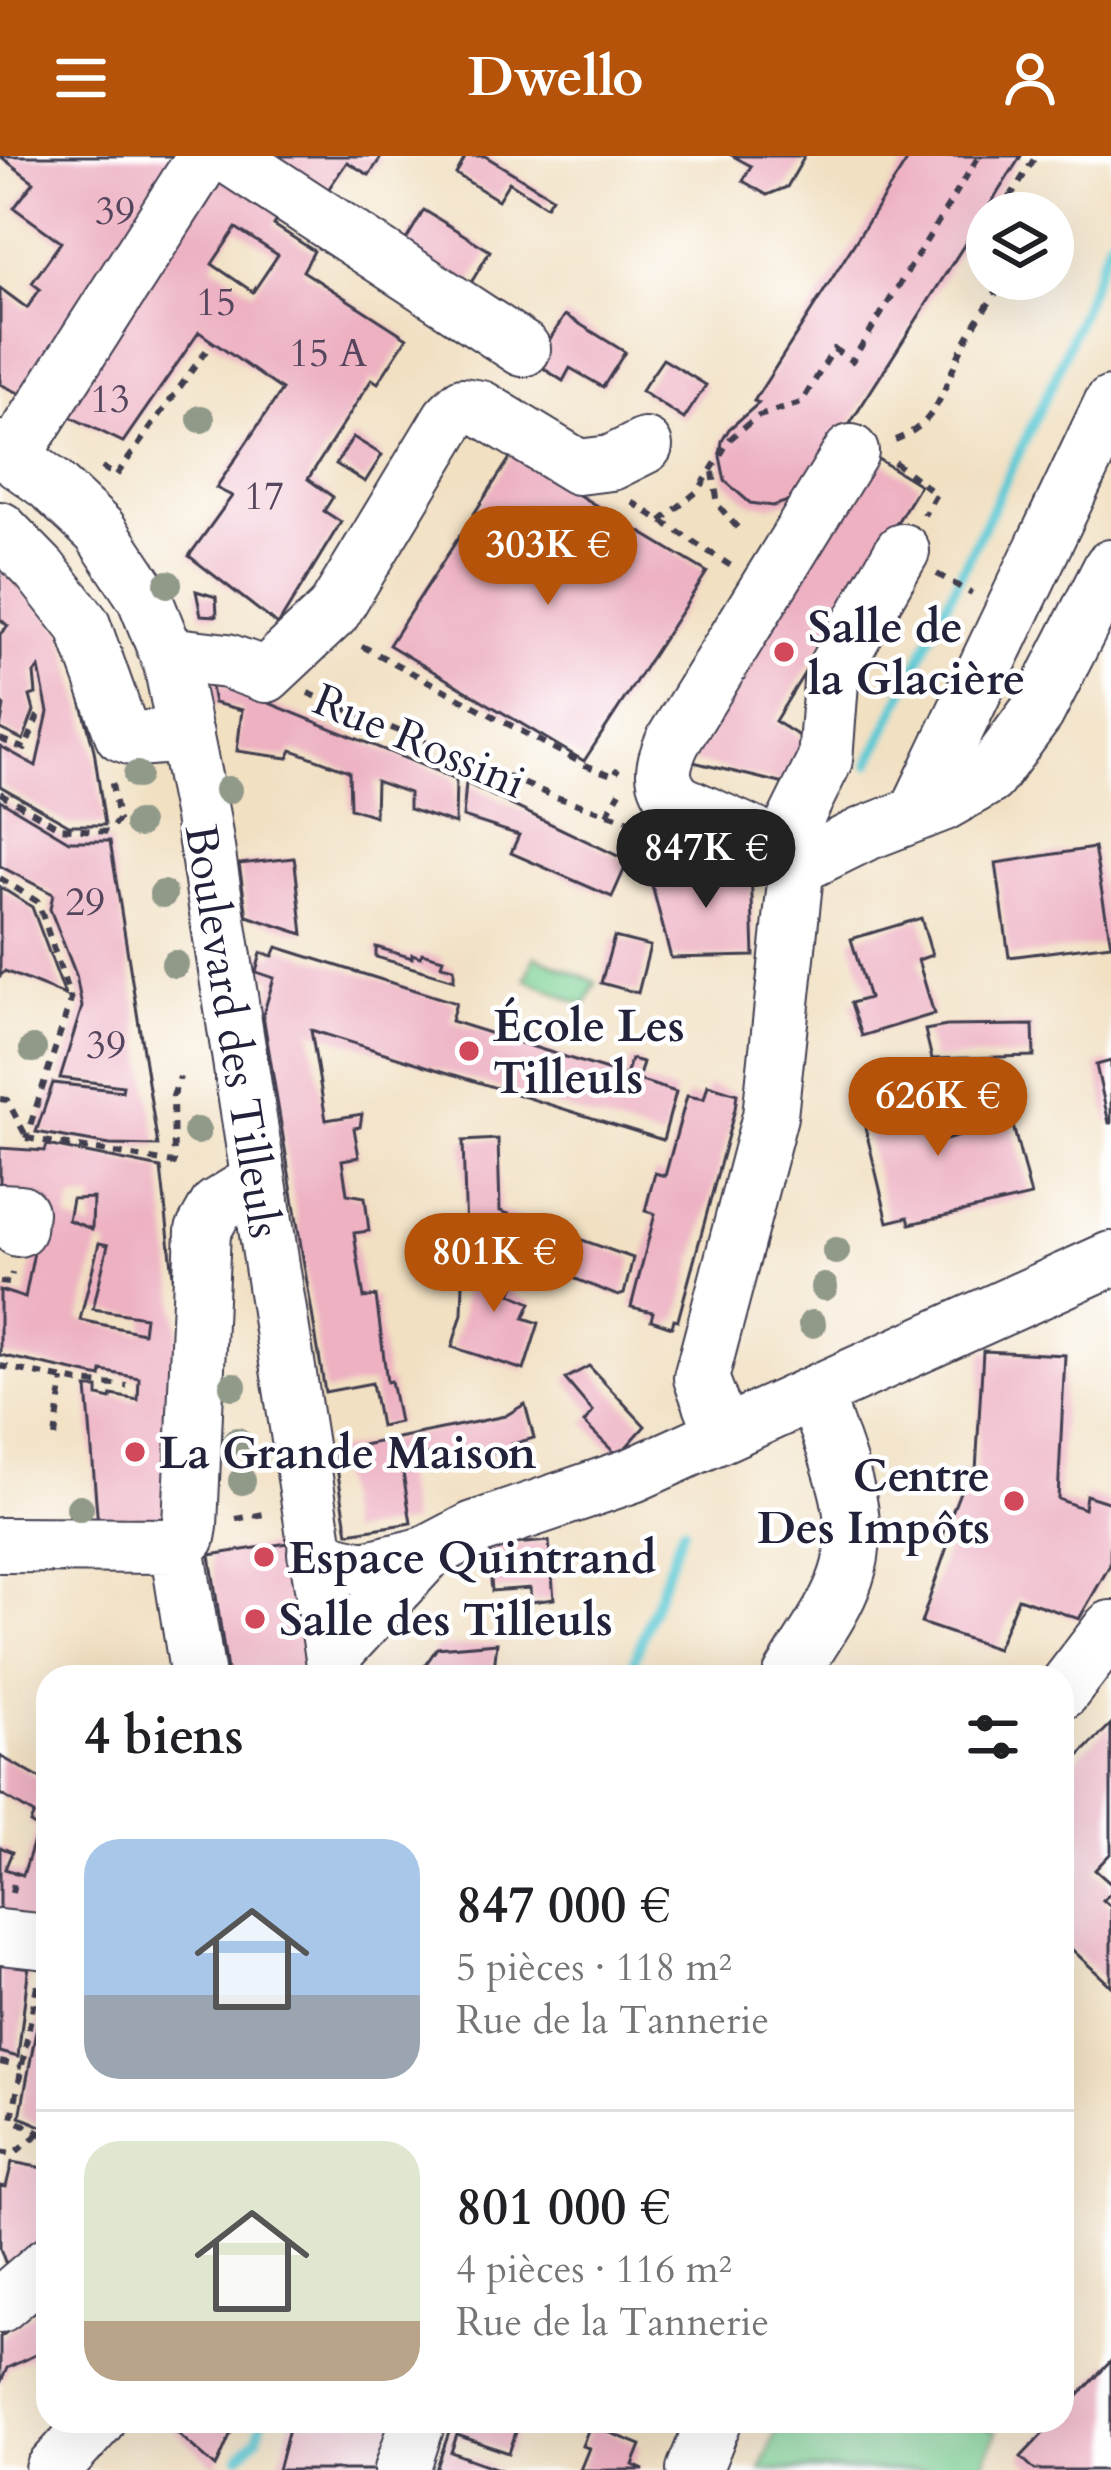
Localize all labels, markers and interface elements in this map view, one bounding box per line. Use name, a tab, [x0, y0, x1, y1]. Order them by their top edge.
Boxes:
text: Dwello	[467, 42, 644, 115]
icon: menu	[48, 45, 114, 111]
icon: person	[997, 45, 1063, 111]
house number: 39	[95, 185, 135, 238]
map controls	[966, 192, 1074, 300]
button: layers	[966, 192, 1074, 300]
house number: 15	[196, 276, 236, 329]
house number: 15 A	[289, 327, 367, 380]
house number: 13	[90, 373, 130, 426]
house number: 17	[244, 470, 284, 523]
pin: 303K €	[450, 506, 646, 608]
text: 303K €	[485, 518, 611, 571]
place label: Salle de la Glacière	[808, 597, 1025, 710]
marker: Salle de la Glacière	[771, 639, 797, 665]
street label: Rue Rossini	[304, 669, 535, 813]
pin: 847K €	[608, 809, 804, 911]
street label: Boulevard des Tilleuls	[170, 820, 295, 1242]
text: 847K €	[643, 821, 769, 874]
house number: 29	[65, 876, 105, 929]
place label: École Les Tilleuls	[493, 996, 685, 1109]
house number: 39	[86, 1019, 126, 1072]
marker: École Les Tilleuls	[456, 1038, 482, 1064]
pin: 626K €	[840, 1057, 1036, 1159]
text: 626K €	[875, 1069, 1001, 1122]
pin: 801K €	[396, 1213, 592, 1315]
text: 801K €	[431, 1225, 557, 1278]
place label: La Grande Maison	[159, 1423, 536, 1484]
marker: La Grande Maison	[122, 1439, 148, 1465]
place label: Centre Des Impôts	[757, 1446, 990, 1559]
marker: Centre Des Impôts	[1001, 1488, 1027, 1514]
place label: Espace Quintrand	[288, 1528, 657, 1589]
marker: Espace Quintrand	[251, 1544, 277, 1570]
place label: Salle des Tilleuls	[279, 1590, 613, 1651]
marker: Salle des Tilleuls	[242, 1606, 268, 1632]
text: 4 biens	[84, 1702, 244, 1772]
icon: filters	[960, 1704, 1026, 1770]
text: 847 000 €	[456, 1871, 670, 1941]
icon: home	[180, 1887, 324, 2031]
text: 5 pièces · 118 m²	[456, 1941, 732, 1994]
text: Rue de la Tannerie	[456, 1994, 769, 2047]
text: 801 000 €	[456, 2173, 670, 2243]
icon: home	[180, 2189, 324, 2333]
text: 4 pièces · 116 m²	[456, 2243, 732, 2296]
text: Rue de la Tannerie	[456, 2296, 769, 2349]

